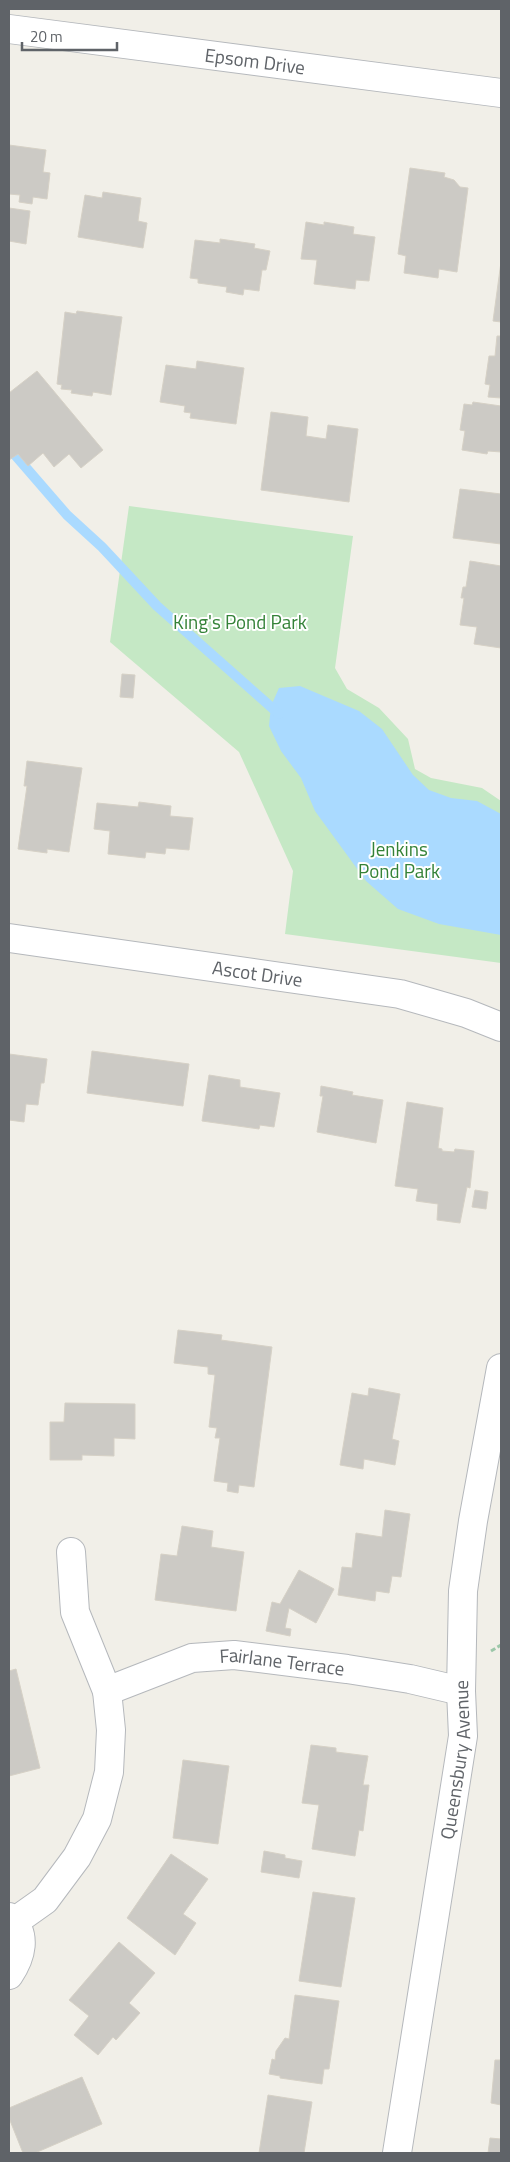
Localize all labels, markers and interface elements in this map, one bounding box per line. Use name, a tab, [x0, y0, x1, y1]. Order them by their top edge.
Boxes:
scale bar	[22, 20, 118, 52]
text: 20 m	[30, 25, 63, 48]
street label: Epsom Drive	[203, 40, 307, 81]
park label: King's Pond Park	[173, 607, 307, 636]
park label: Jenkins Pond Park	[358, 834, 440, 885]
street label: Ascot Drive	[211, 952, 305, 994]
street label: Fairlane Terrace	[218, 1640, 346, 1683]
street label: Queensbury Avenue	[432, 1680, 477, 1841]

